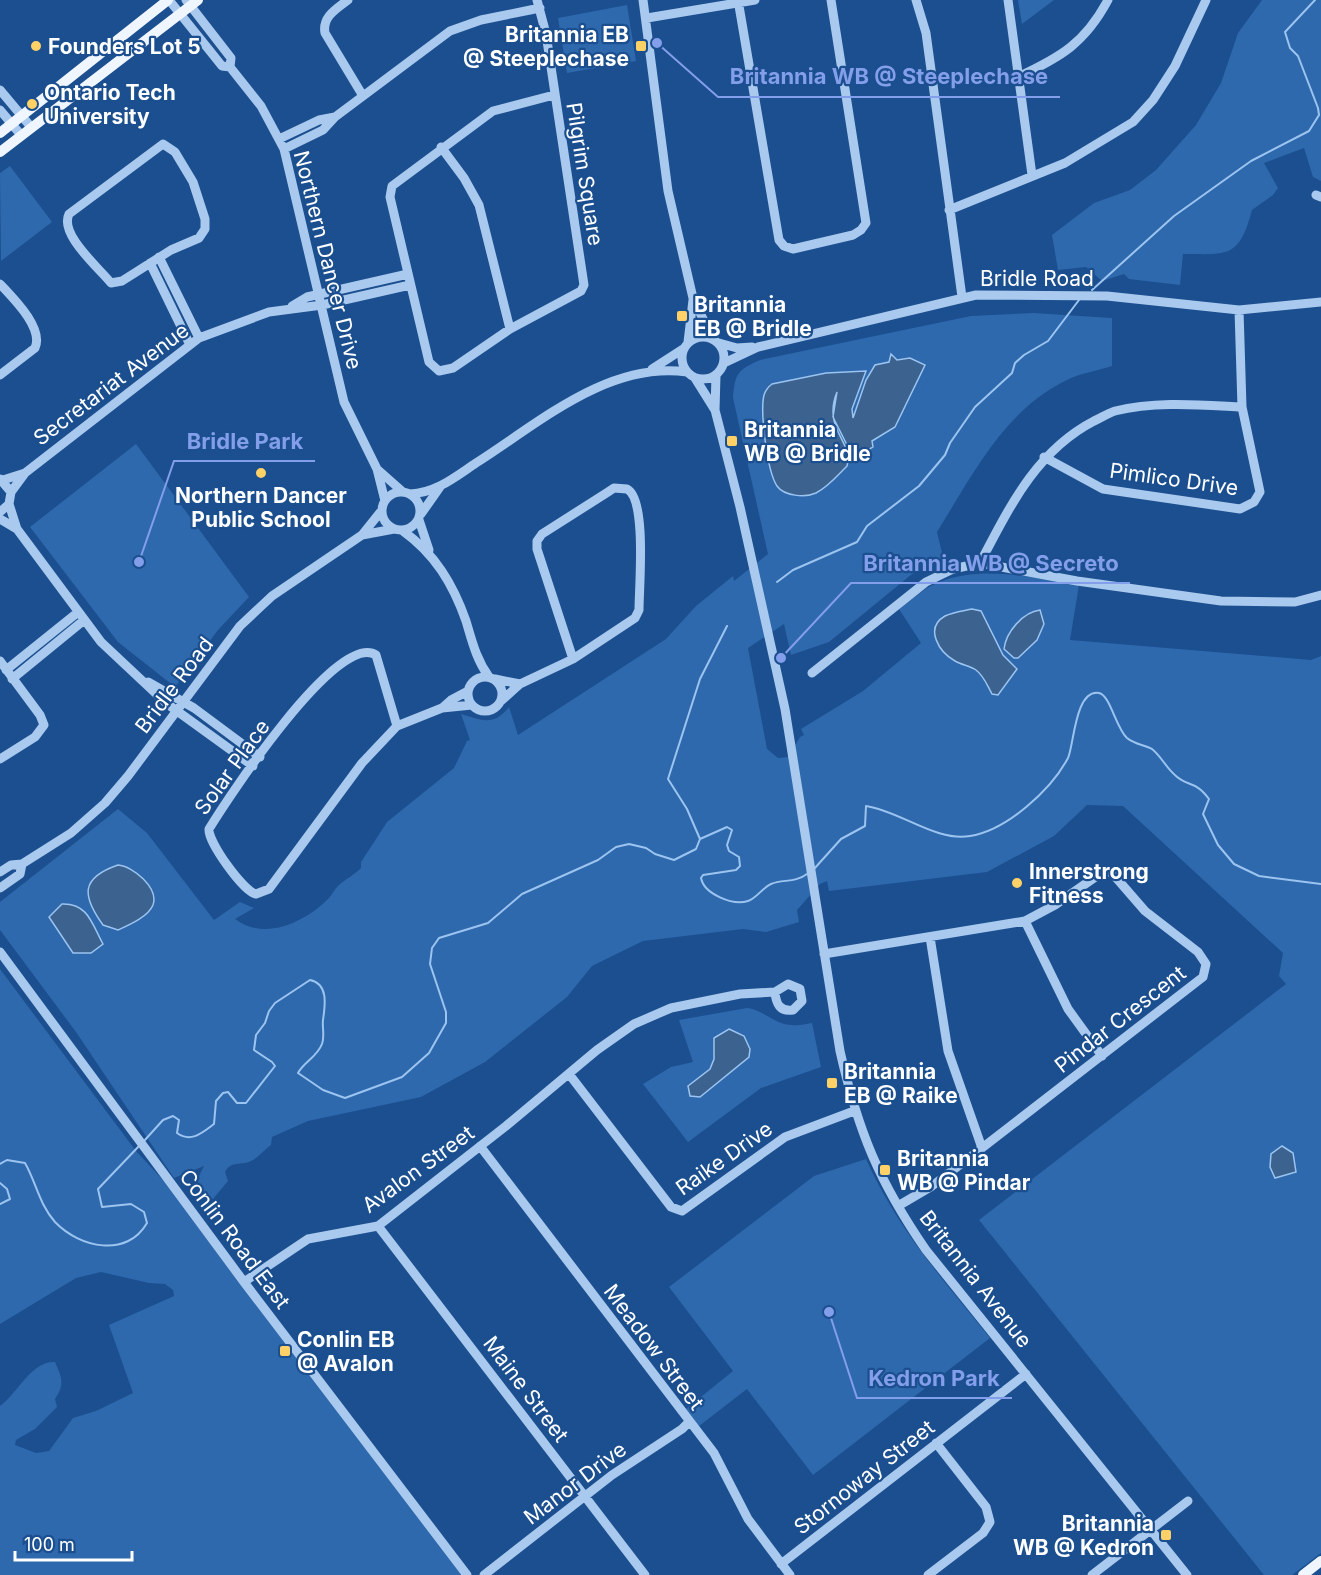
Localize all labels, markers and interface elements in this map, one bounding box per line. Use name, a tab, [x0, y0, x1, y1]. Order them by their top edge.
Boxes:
place label: Britannia EB @ Steeplechase	[463, 22, 629, 71]
place label: Founders Lot 5	[48, 34, 201, 59]
marker: Founders Lot 5	[29, 39, 43, 53]
marker: Britannia EB @ Steeplechase	[634, 39, 648, 53]
callout: Britannia WB @ Steeplechase	[718, 57, 1060, 97]
text: Britannia WB @ Steeplechase	[730, 63, 1048, 89]
place label: Ontario Tech University	[44, 80, 176, 129]
marker: Ontario Tech University	[25, 97, 39, 111]
street label: Pilgrim Square	[561, 101, 609, 247]
street label: Northern Dancer Drive	[289, 148, 367, 372]
street label: Bridle Road	[980, 266, 1094, 291]
place label: Britannia EB @ Bridle	[694, 292, 812, 341]
marker: Britannia EB @ Bridle	[675, 309, 689, 323]
street label: Secretariat Avenue	[28, 317, 194, 451]
place label: Britannia WB @ Bridle	[744, 417, 871, 466]
callout: Bridle Park	[174, 421, 315, 461]
text: Bridle Park	[187, 428, 304, 454]
marker: Britannia WB @ Bridle	[725, 434, 739, 448]
street label: Pimlico Drive	[1108, 458, 1240, 500]
marker: Northern Dancer Public School	[254, 466, 268, 480]
place label: Northern Dancer Public School	[175, 483, 347, 532]
callout: Britannia WB @ Secreto	[851, 543, 1130, 583]
text: Britannia WB @ Secreto	[863, 550, 1119, 576]
street label: Bridle Road	[130, 632, 218, 738]
street label: Solar Place	[189, 715, 275, 819]
place label: Innerstrong Fitness	[1029, 859, 1149, 908]
marker: Innerstrong Fitness	[1010, 876, 1024, 890]
street label: Pindar Crescent	[1050, 960, 1190, 1078]
place label: Britannia EB @ Raike	[844, 1059, 958, 1108]
marker: Britannia EB @ Raike	[825, 1076, 839, 1090]
street label: Raike Drive	[671, 1116, 777, 1200]
street label: Avalon Street	[357, 1120, 479, 1218]
place label: Britannia WB @ Pindar	[897, 1146, 1031, 1195]
marker: Britannia WB @ Pindar	[878, 1163, 892, 1177]
street label: Conlin Road East	[175, 1164, 296, 1314]
street label: Britannia Avenue	[915, 1205, 1037, 1353]
street label: Meadow Street	[599, 1279, 709, 1415]
place label: Conlin EB @ Avalon	[297, 1327, 395, 1376]
street label: Maine Street	[478, 1331, 574, 1447]
marker: Conlin EB @ Avalon	[278, 1344, 292, 1358]
callout: Kedron Park	[857, 1358, 1012, 1398]
text: Kedron Park	[868, 1365, 1000, 1391]
street label: Stornoway Street	[789, 1414, 939, 1540]
street label: Manor Drive	[519, 1436, 631, 1530]
place label: Britannia WB @ Kedron	[1013, 1511, 1154, 1560]
scale bar	[15, 1524, 132, 1562]
marker: Britannia WB @ Kedron	[1159, 1528, 1173, 1542]
text: 100 m	[24, 1534, 75, 1555]

